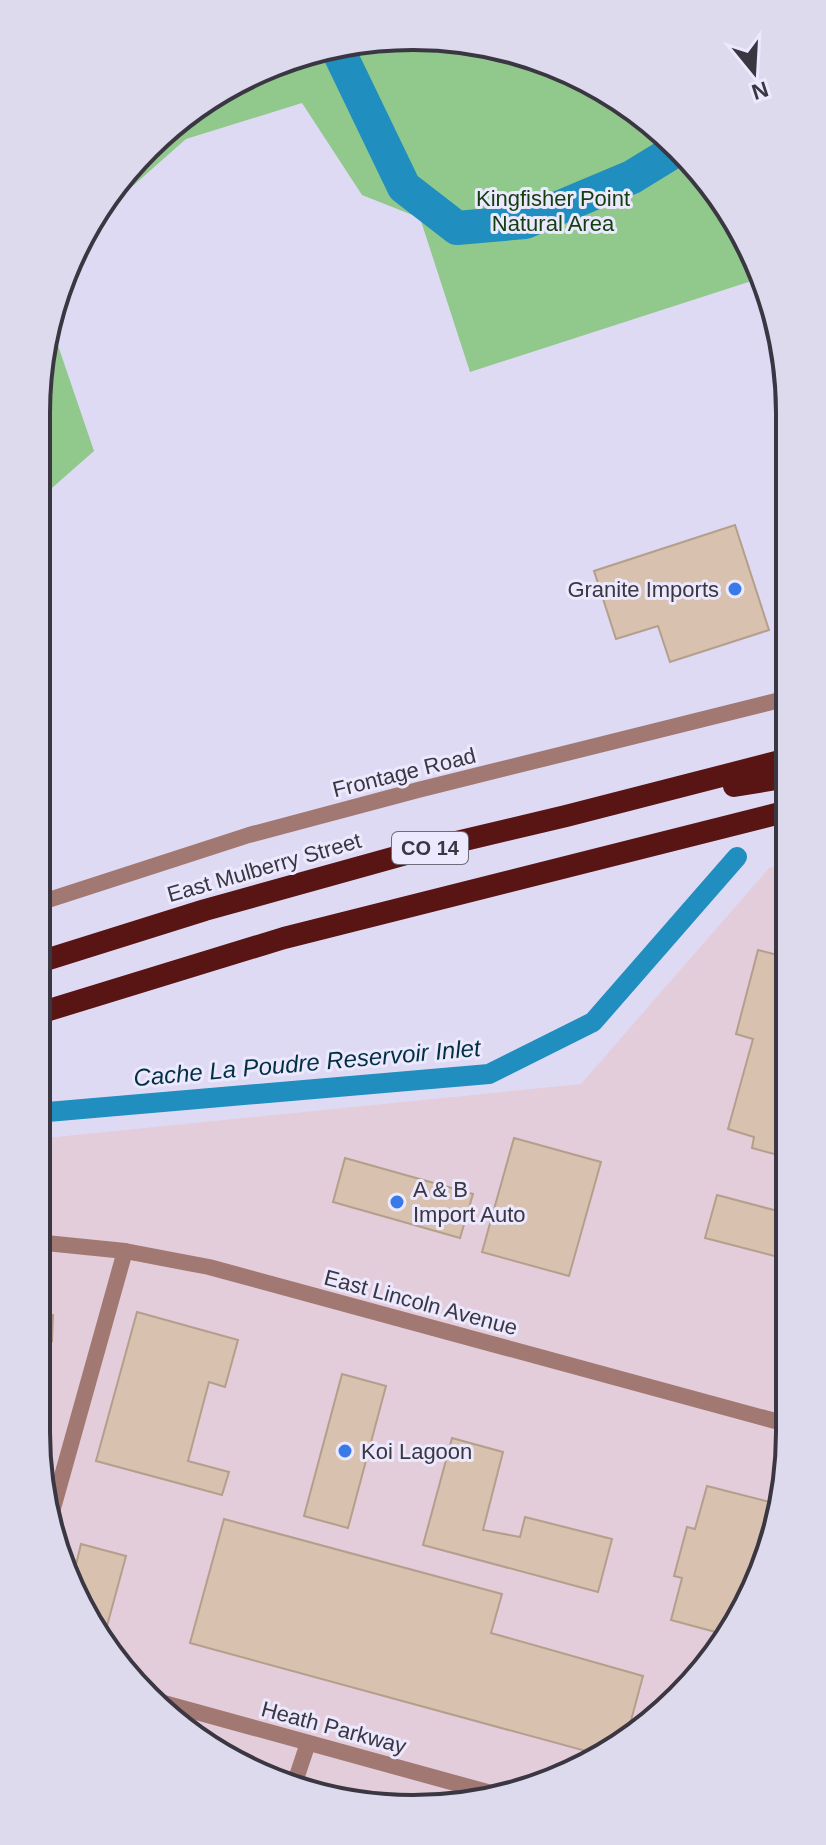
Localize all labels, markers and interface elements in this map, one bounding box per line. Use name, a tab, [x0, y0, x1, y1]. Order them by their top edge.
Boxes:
north arrow	[714, 32, 794, 112]
text: N	[749, 76, 771, 105]
park label: Kingfisher Point Natural Area	[476, 186, 630, 236]
place label: Granite Imports	[567, 577, 719, 602]
marker: Granite Imports	[726, 580, 744, 598]
street label: Frontage Road	[330, 743, 478, 802]
street label: East Mulberry Street	[164, 828, 364, 907]
road number: CO 14	[392, 832, 468, 864]
water label: Cache La Poudre Reservoir Inlet	[132, 1034, 483, 1091]
place label: A & B Import Auto	[413, 1177, 526, 1227]
marker: A & B Import Auto	[388, 1193, 406, 1211]
street label: East Lincoln Avenue	[322, 1265, 520, 1340]
place label: Koi Lagoon	[361, 1439, 472, 1464]
marker: Koi Lagoon	[336, 1442, 354, 1460]
street label: Heath Parkway	[259, 1696, 409, 1759]

